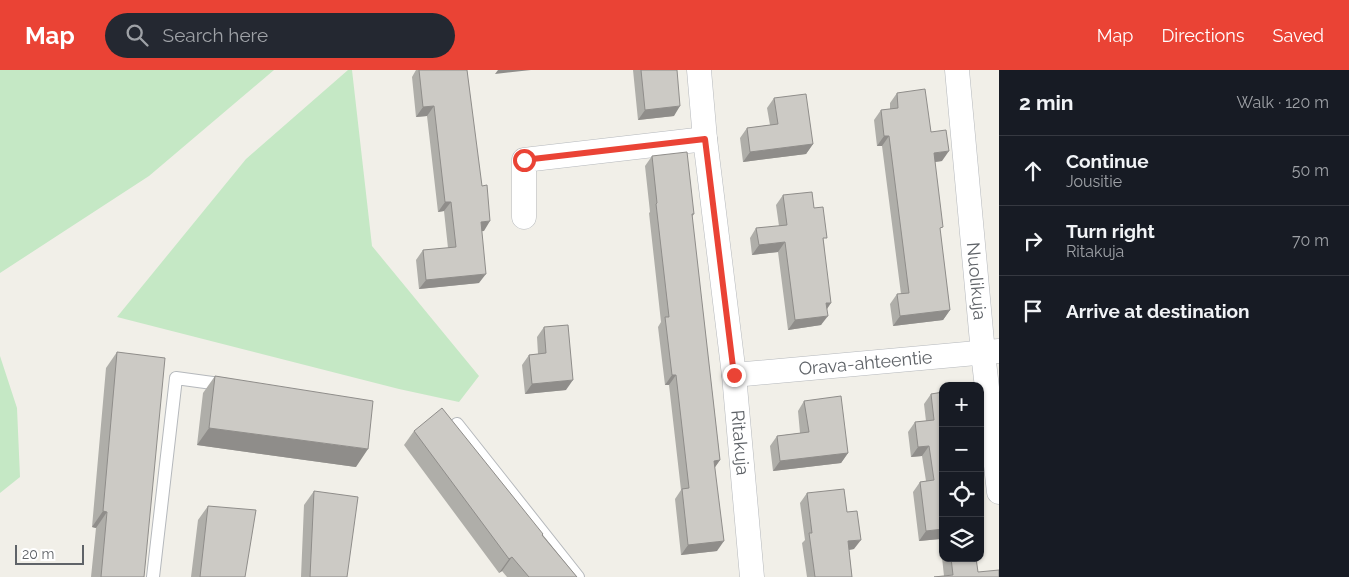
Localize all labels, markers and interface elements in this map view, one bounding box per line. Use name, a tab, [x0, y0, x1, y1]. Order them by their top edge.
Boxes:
search box	[105, 13, 455, 58]
text: Map	[25, 21, 75, 50]
icon: search	[123, 21, 151, 49]
text: Search here	[163, 24, 268, 46]
text: Map	[1097, 25, 1133, 46]
text: Directions	[1161, 25, 1245, 46]
text: Saved	[1273, 25, 1324, 46]
text: 2 min	[1019, 90, 1073, 115]
text: Walk · 120 m	[1237, 93, 1329, 112]
route start	[513, 149, 536, 172]
text: Continue	[1066, 150, 1149, 172]
icon: ahead	[1019, 157, 1047, 185]
text: 50 m	[1292, 161, 1329, 180]
text: Jousitie	[1066, 172, 1122, 191]
text: Turn right	[1066, 220, 1155, 242]
icon: right	[1019, 227, 1047, 255]
text: 70 m	[1292, 231, 1329, 250]
street label: Nuolikuja	[963, 241, 991, 321]
text: Ritakuja	[1066, 242, 1124, 261]
icon: arrive	[1019, 297, 1047, 325]
text: Arrive at destination	[1066, 300, 1250, 322]
street label: Orava-ahteentie	[798, 346, 934, 379]
route end	[723, 364, 746, 387]
map controls	[939, 382, 984, 562]
button: +	[939, 382, 984, 427]
street label: Ritakuja	[727, 409, 754, 476]
button: −	[939, 427, 984, 472]
button: locate	[939, 472, 984, 517]
button: layers	[939, 517, 984, 562]
scale bar	[15, 542, 84, 565]
text: 20 m	[22, 546, 54, 562]

